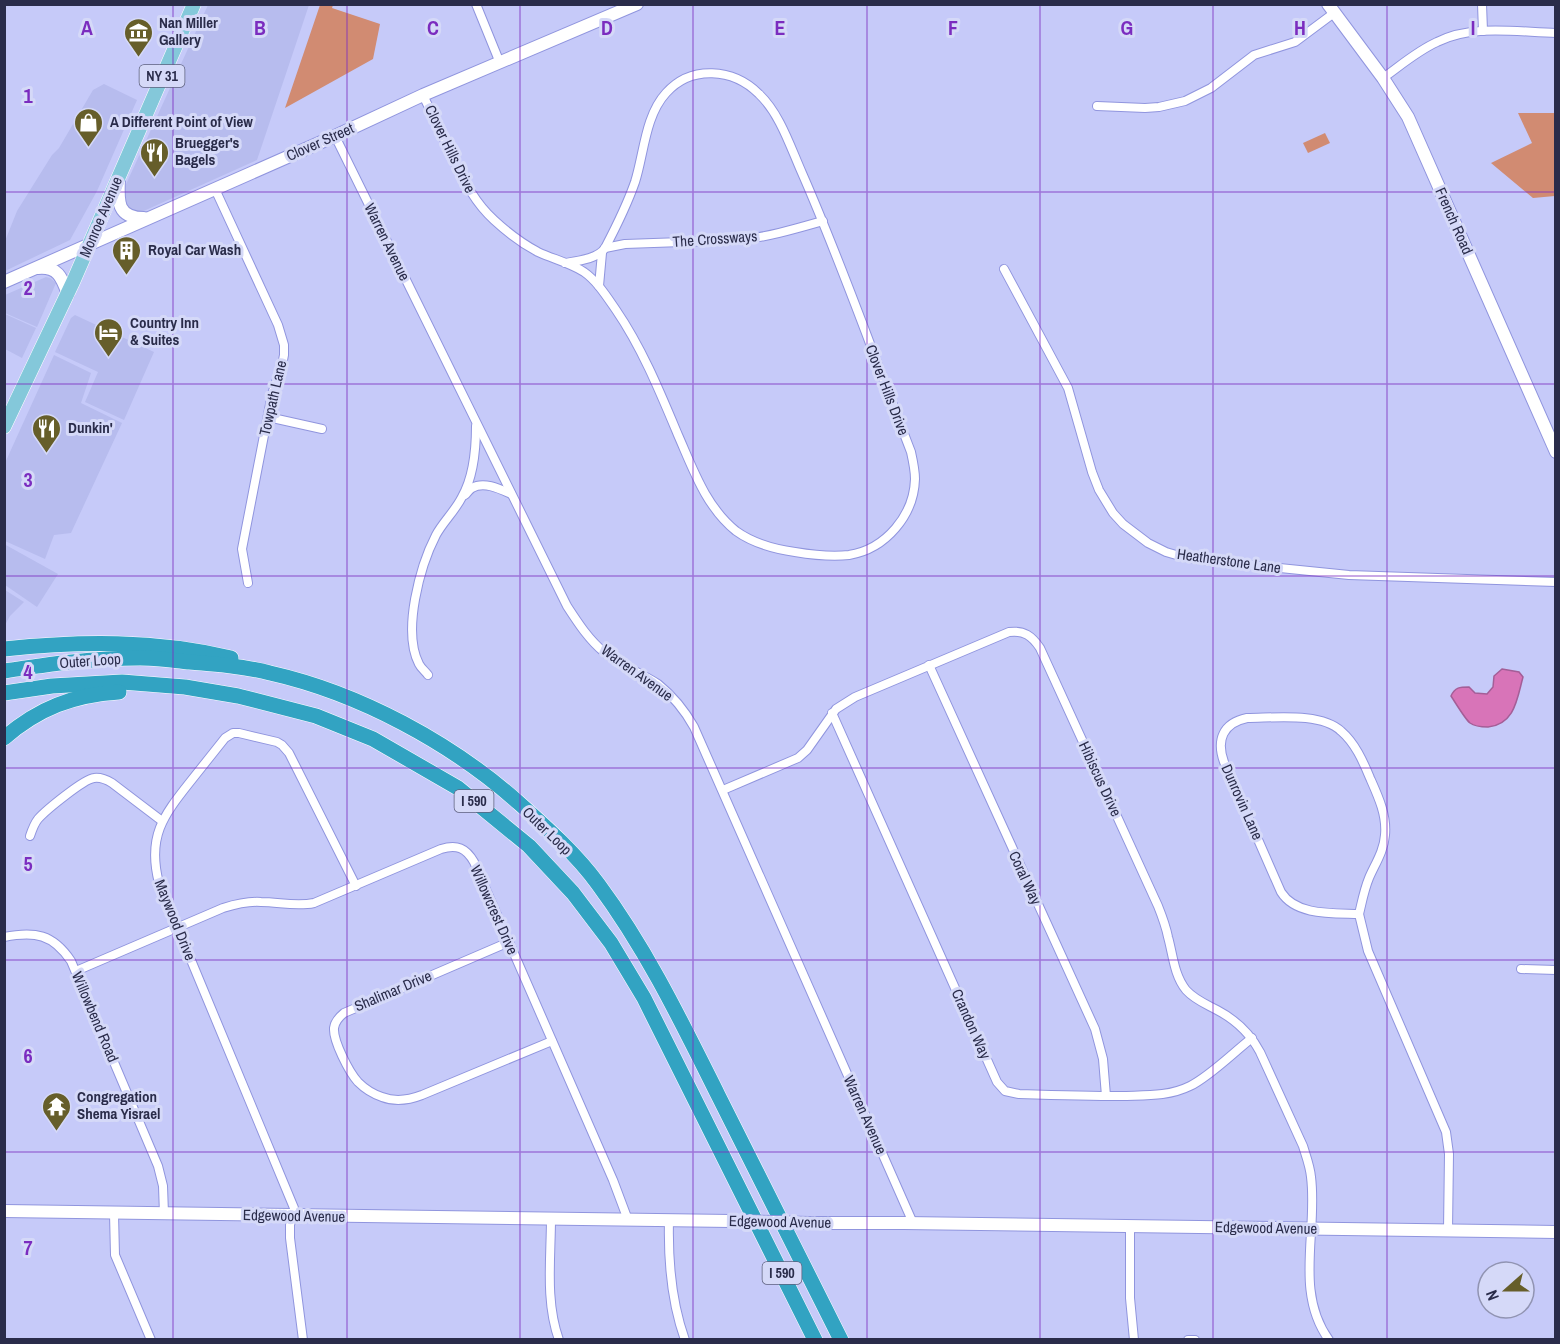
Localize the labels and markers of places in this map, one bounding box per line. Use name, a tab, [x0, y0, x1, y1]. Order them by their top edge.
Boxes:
place label: Nan Miller Gallery	[159, 12, 218, 50]
museum icon: Nan Miller Gallery	[122, 16, 154, 58]
shop icon: A Different Point of View	[73, 106, 105, 148]
place label: A Different Point of View	[110, 111, 253, 132]
place label: Bruegger's Bagels	[175, 132, 240, 170]
restaurant icon: Bruegger's Bagels	[138, 136, 170, 178]
building icon: Royal Car Wash	[111, 234, 143, 276]
place label: Royal Car Wash	[148, 239, 241, 260]
place label: Country Inn & Suites	[130, 312, 199, 350]
hotel icon: Country Inn & Suites	[93, 316, 125, 358]
restaurant icon: Dunkin'	[31, 412, 63, 454]
place label: Dunkin'	[68, 417, 113, 438]
place label: Congregation Shema Yisrael	[77, 1086, 160, 1124]
temple icon: Congregation Shema Yisrael	[40, 1090, 72, 1132]

